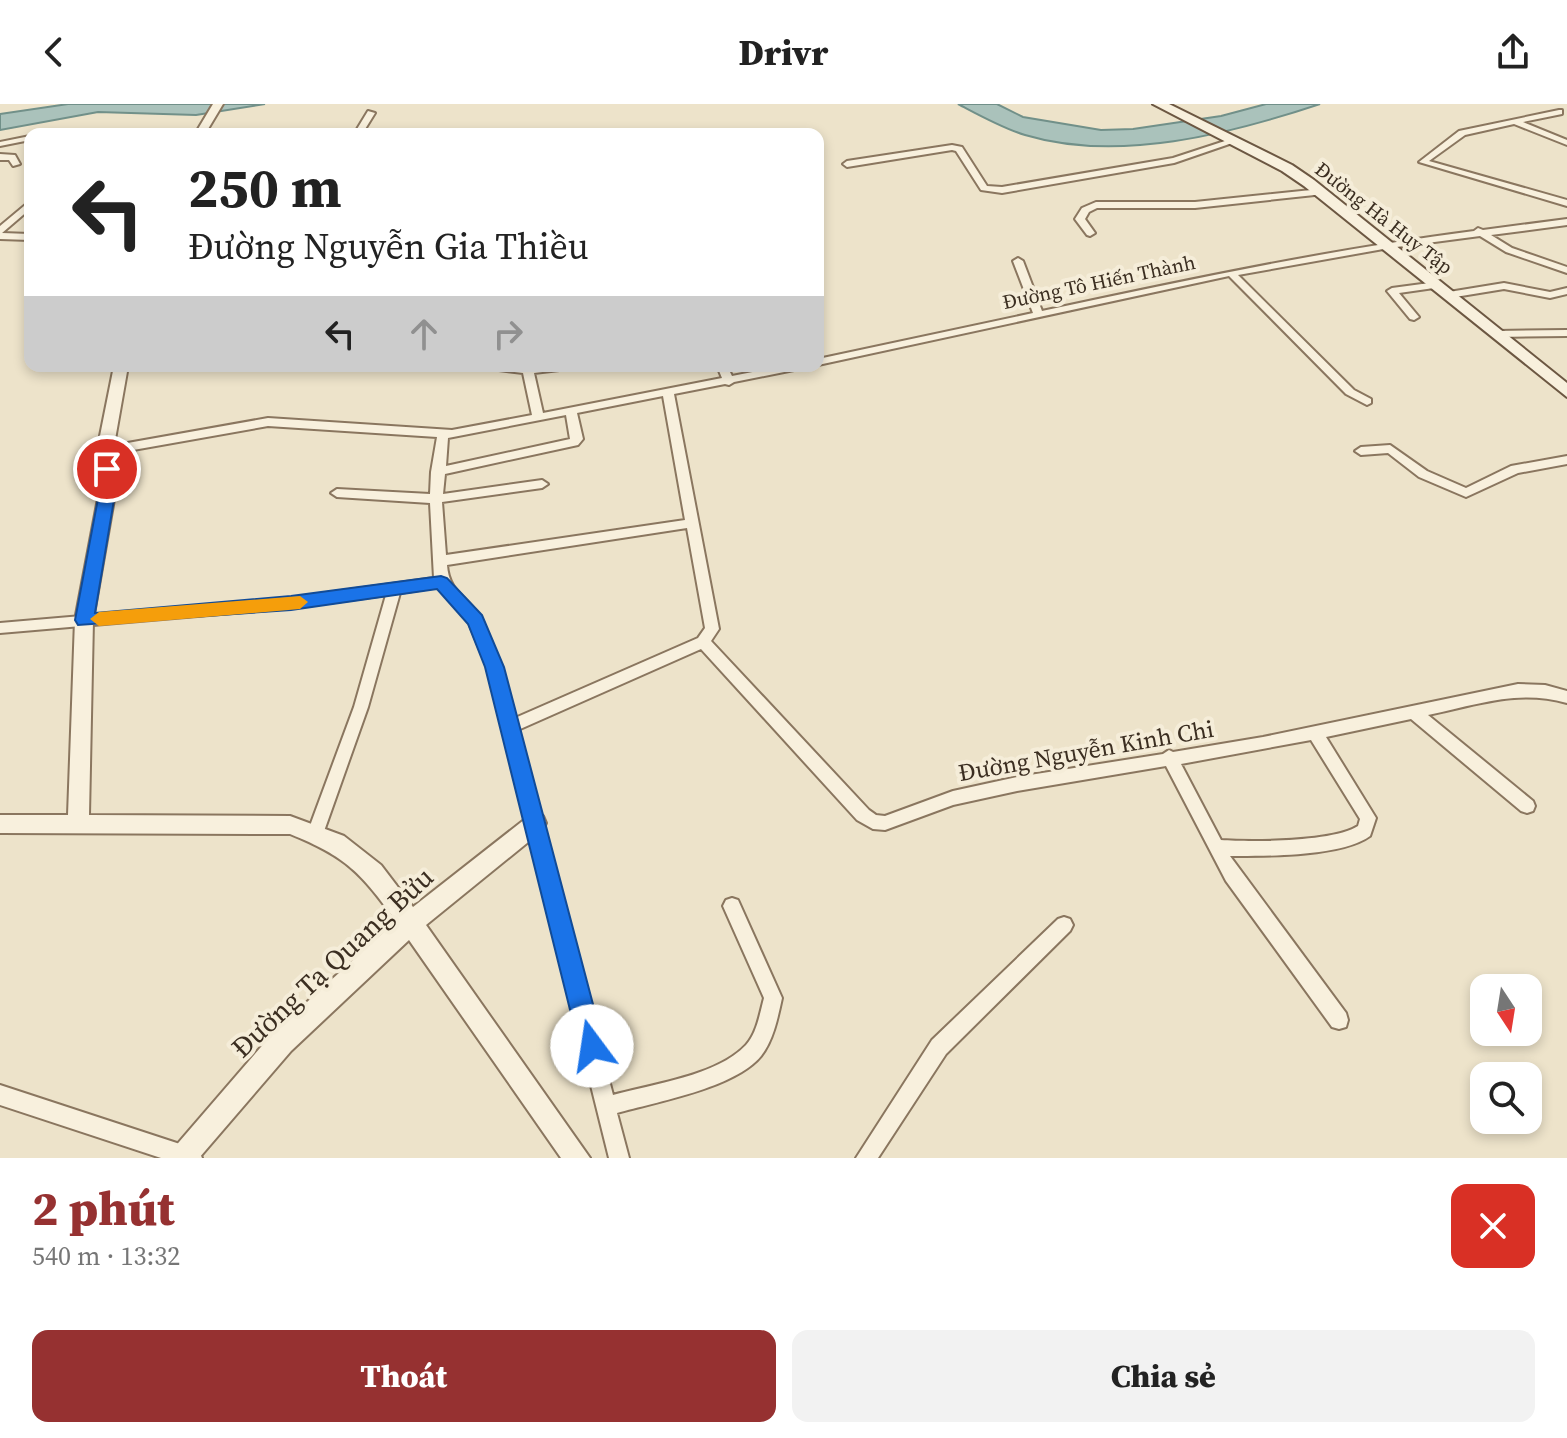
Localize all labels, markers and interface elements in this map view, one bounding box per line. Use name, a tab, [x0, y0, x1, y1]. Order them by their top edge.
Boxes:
text: Drivr	[739, 28, 828, 77]
icon: back	[32, 30, 76, 74]
icon: share	[1491, 30, 1535, 74]
text: 250 m	[188, 149, 342, 226]
street label: Đường Hà Huy Tập	[1309, 155, 1459, 281]
icon: left	[56, 160, 160, 264]
text: Đường Nguyễn Gia Thiều	[188, 222, 589, 271]
street label: Đường Tô Hiến Thành	[1000, 248, 1198, 316]
icon: left	[318, 312, 362, 356]
icon: ahead	[402, 312, 446, 356]
icon: right	[486, 312, 530, 356]
pin	[73, 435, 141, 503]
icon: arrive	[85, 447, 129, 491]
street label: Đường Nguyễn Kinh Chi	[956, 712, 1216, 789]
street label: Đường Tạ Quang Bửu	[223, 858, 441, 1066]
north arrow	[1470, 974, 1542, 1046]
map controls	[1470, 974, 1542, 1134]
position arrow	[550, 1004, 634, 1088]
button: search	[1470, 1062, 1542, 1134]
text: 2 phút	[32, 1175, 175, 1241]
button: close	[1451, 1184, 1535, 1268]
text: 540 m · 13:32	[32, 1238, 180, 1274]
button: Thoát	[32, 1330, 776, 1422]
button: Chia sẻ	[792, 1330, 1535, 1422]

